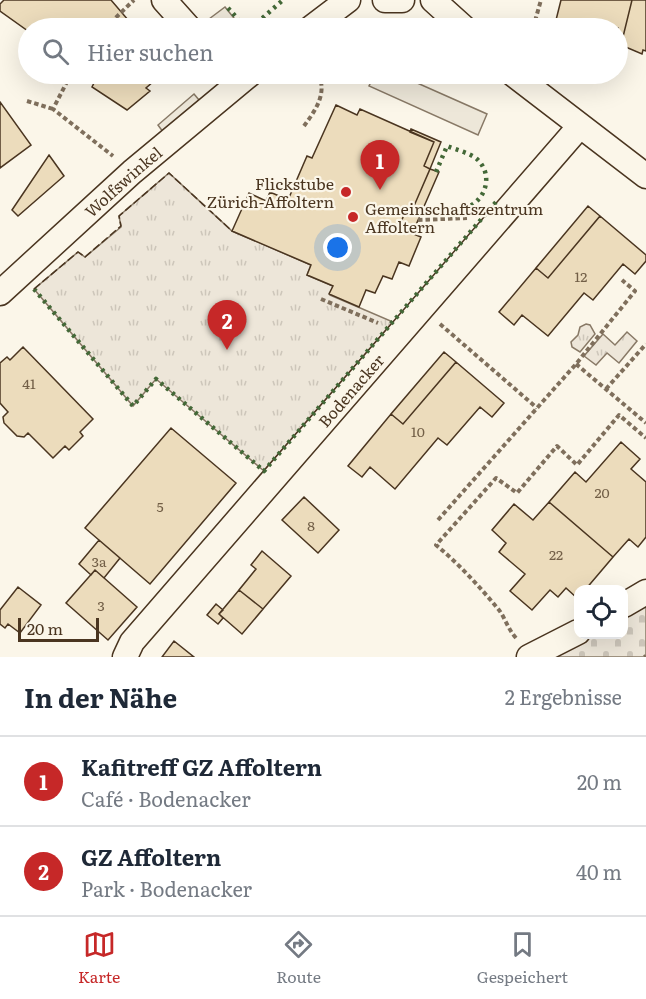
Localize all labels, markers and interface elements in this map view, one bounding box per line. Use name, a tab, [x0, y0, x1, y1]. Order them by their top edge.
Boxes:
search box	[18, 18, 628, 84]
icon: search	[39, 35, 72, 68]
text: Hier suchen	[87, 35, 214, 68]
street label: Wolfswinkel	[79, 140, 167, 222]
pin: 1	[360, 140, 400, 190]
place label: Flickstube Zürich-Affoltern	[207, 171, 334, 213]
marker: Flickstube Zürich-Affoltern	[339, 185, 353, 199]
place label: Gemeinschaftszentrum Affoltern	[365, 196, 544, 238]
marker: Gemeinschaftszentrum Affoltern	[346, 210, 360, 224]
your location	[323, 233, 352, 262]
house number: 12	[575, 266, 587, 286]
pin: 2	[208, 300, 246, 350]
street label: Bodenacker	[312, 348, 389, 432]
house number: 41	[22, 373, 36, 393]
house number: 10	[411, 421, 425, 441]
house number: 20	[594, 482, 610, 502]
house number: 5	[156, 496, 164, 516]
house number: 8	[307, 515, 315, 535]
house number: 22	[549, 544, 563, 564]
house number: 3a	[91, 551, 107, 571]
map controls	[574, 585, 628, 639]
button: locate	[574, 585, 628, 639]
house number: 3	[97, 595, 105, 615]
scale bar	[18, 615, 99, 642]
text: 20 m	[27, 616, 63, 640]
text: In der Nähe	[24, 677, 177, 716]
text: 2 Ergebnisse	[505, 681, 622, 711]
text: Kafitreff GZ Affoltern	[81, 750, 322, 783]
text: 1	[39, 766, 48, 796]
text: 20 m	[577, 766, 622, 796]
text: Café · Bodenacker	[81, 783, 251, 813]
text: GZ Affoltern	[81, 840, 221, 873]
text: 2	[38, 856, 49, 886]
text: 40 m	[576, 856, 622, 886]
text: Park · Bodenacker	[81, 873, 252, 903]
tab: Karte	[78, 928, 120, 988]
tab: Route	[276, 928, 321, 988]
tab: Gespeichert	[477, 928, 568, 988]

